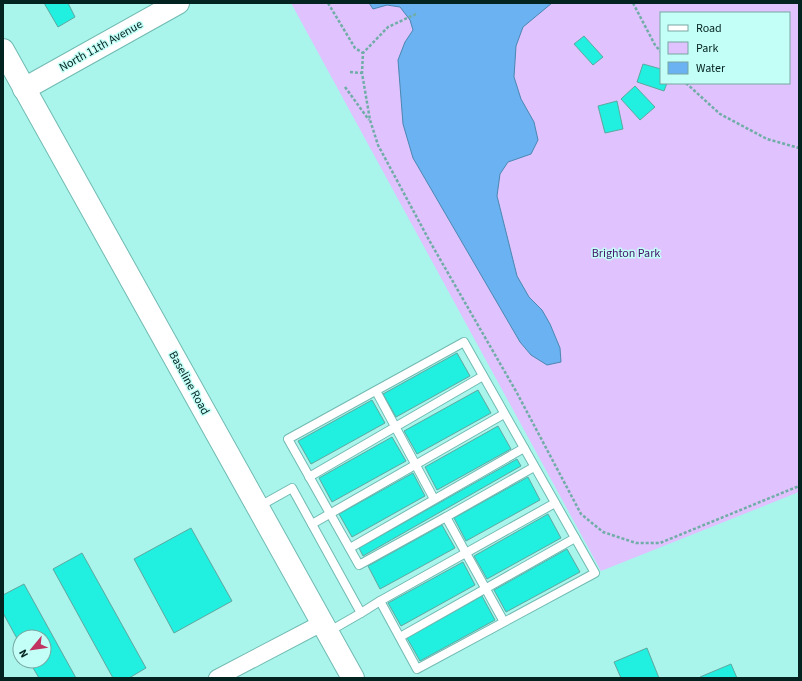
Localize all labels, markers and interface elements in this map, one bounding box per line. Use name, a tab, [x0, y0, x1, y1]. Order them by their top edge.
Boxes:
legend	[660, 12, 790, 84]
street label: North 11th Avenue	[56, 16, 146, 76]
text: Road	[696, 20, 722, 37]
text: Park	[696, 40, 718, 57]
text: Water	[696, 60, 726, 77]
park label: Brighton Park	[592, 245, 660, 262]
street label: Baseline Road	[164, 348, 214, 418]
north arrow	[12, 629, 52, 669]
text: N	[15, 647, 32, 660]

